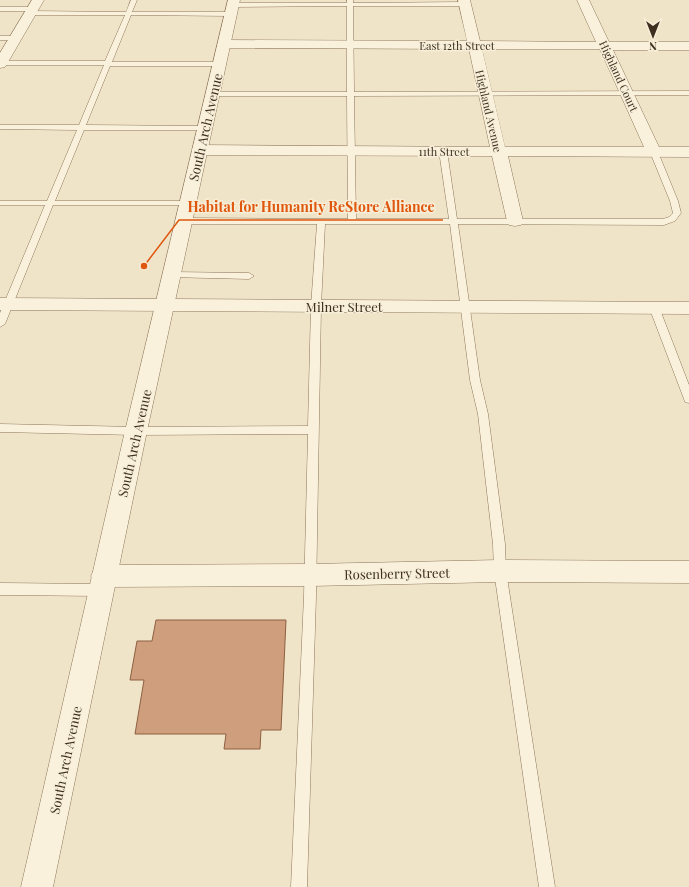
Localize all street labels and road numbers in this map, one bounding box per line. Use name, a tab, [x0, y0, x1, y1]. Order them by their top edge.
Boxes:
street label: East 12th Street	[419, 38, 495, 53]
street label: Highland Court	[596, 38, 642, 114]
street label: Highland Avenue	[472, 68, 506, 154]
street label: South Arch Avenue	[184, 71, 226, 183]
street label: 11th Street	[419, 144, 469, 159]
street label: Milner Street	[306, 298, 383, 315]
street label: South Arch Avenue	[113, 387, 155, 499]
street label: Rosenberry Street	[344, 564, 450, 582]
street label: South Arch Avenue	[45, 704, 85, 816]

